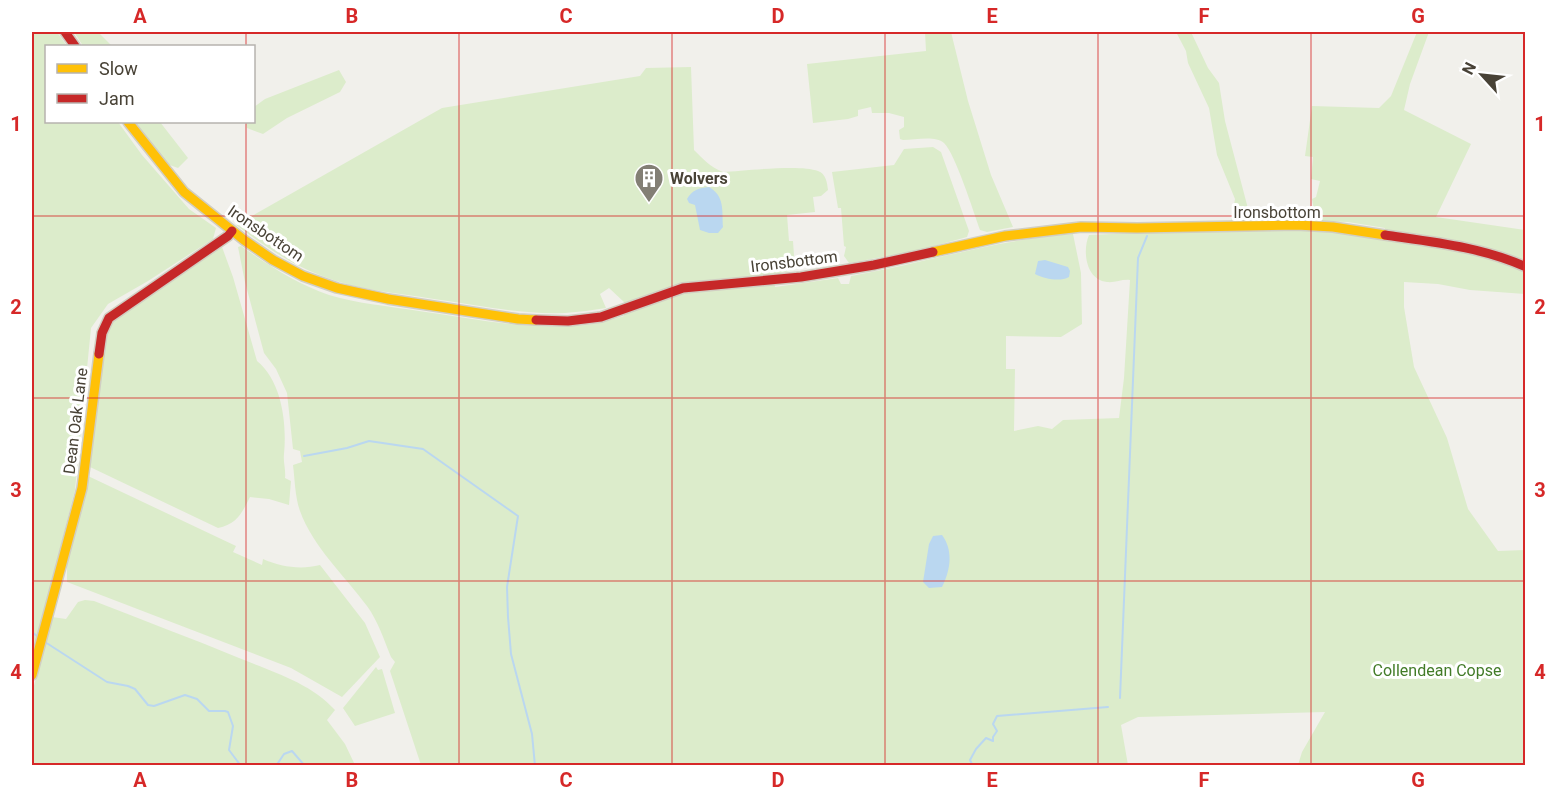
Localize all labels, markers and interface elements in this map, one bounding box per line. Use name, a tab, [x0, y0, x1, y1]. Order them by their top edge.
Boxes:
text: A	[133, 4, 147, 28]
text: B	[346, 4, 358, 28]
text: C	[559, 4, 573, 28]
text: D	[772, 4, 785, 28]
text: E	[986, 4, 998, 28]
text: F	[1199, 4, 1210, 28]
text: G	[1411, 4, 1425, 28]
legend	[45, 45, 255, 123]
north arrow	[1452, 45, 1512, 105]
text: Slow	[99, 58, 138, 79]
text: N	[1458, 59, 1480, 78]
text: Jam	[99, 88, 135, 109]
text: 1	[10, 112, 22, 136]
text: 1	[1534, 112, 1546, 136]
building icon: Wolvers	[633, 162, 665, 204]
place label: Wolvers	[670, 169, 728, 188]
street label: Ironsbottom	[224, 201, 307, 266]
street label: Ironsbottom	[1233, 203, 1321, 222]
street label: Ironsbottom	[750, 247, 839, 276]
text: 2	[10, 295, 22, 319]
text: 2	[1534, 295, 1546, 319]
street label: Dean Oak Lane	[60, 367, 91, 475]
text: 3	[10, 478, 22, 502]
text: 3	[1534, 478, 1546, 502]
text: 4	[10, 660, 22, 684]
text: 4	[1534, 660, 1546, 684]
park label: Collendean Copse	[1373, 661, 1501, 680]
text: A	[133, 768, 147, 792]
text: B	[346, 768, 358, 792]
text: C	[559, 768, 573, 792]
text: D	[772, 768, 785, 792]
text: E	[986, 768, 998, 792]
text: F	[1199, 768, 1210, 792]
text: G	[1411, 768, 1425, 792]

